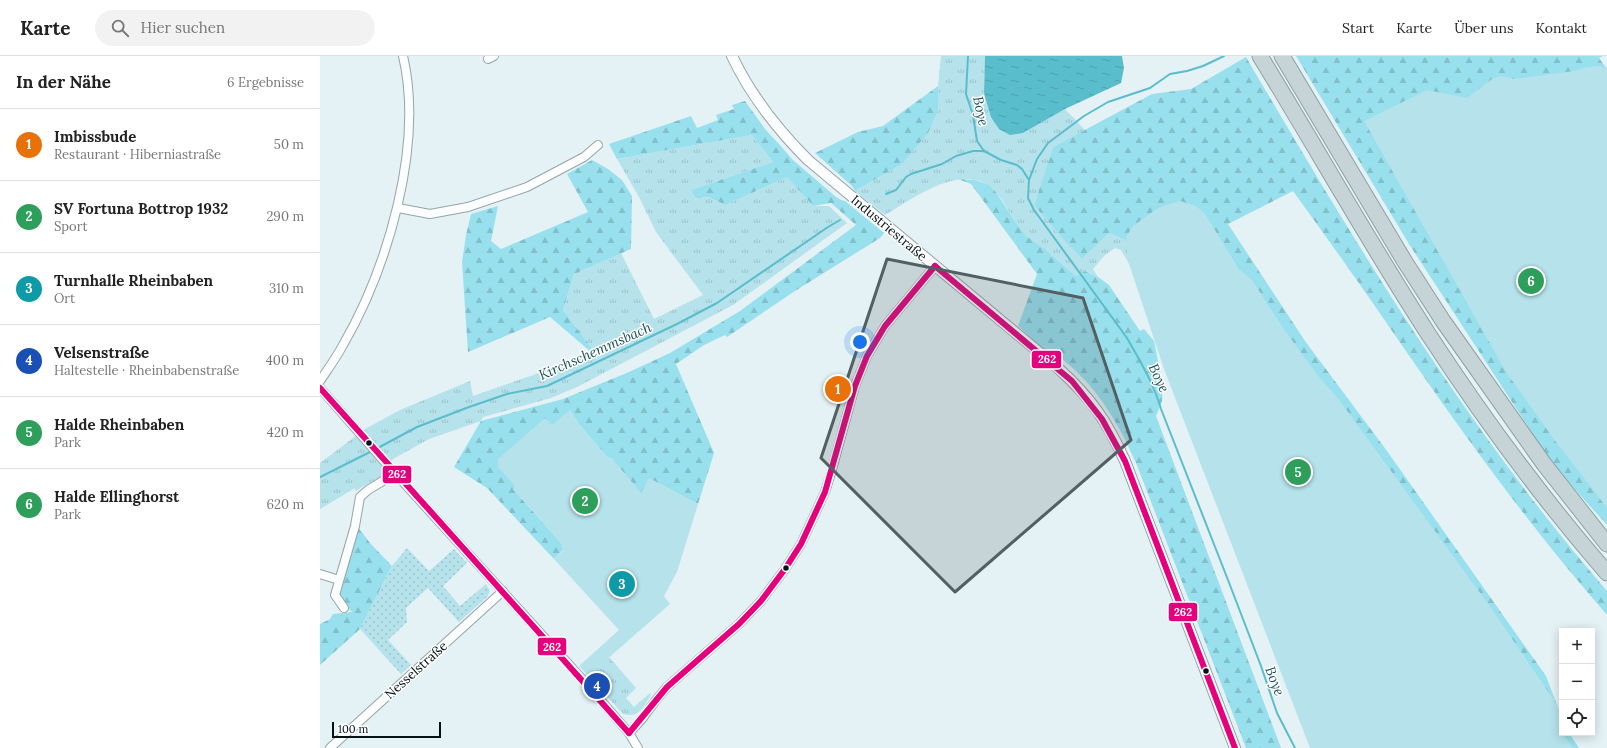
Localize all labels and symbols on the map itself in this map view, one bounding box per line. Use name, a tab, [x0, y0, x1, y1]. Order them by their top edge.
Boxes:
water label: Boye	[969, 95, 993, 128]
street label: Industriestraße	[847, 191, 931, 265]
pin: 6	[1518, 266, 1544, 296]
water label: Kirchschemmsbach	[536, 318, 654, 384]
your location	[850, 332, 870, 352]
line badge: 262	[1031, 350, 1062, 369]
text: 262	[1038, 352, 1056, 366]
water label: Boye	[1145, 361, 1174, 396]
pin: 1	[825, 374, 851, 404]
unlabelled marker	[364, 438, 374, 448]
pin: 5	[1285, 457, 1311, 487]
line badge: 262	[382, 465, 412, 484]
text: 262	[388, 467, 406, 481]
pin: 2	[572, 486, 598, 516]
unlabelled marker	[781, 563, 791, 573]
pin: 3	[609, 569, 635, 599]
line badge: 262	[1168, 602, 1198, 622]
text: 262	[1174, 605, 1192, 619]
street label: Nesselstraße	[381, 637, 451, 703]
line badge: 262	[537, 637, 567, 656]
text: 262	[543, 640, 561, 654]
water label: Boye	[1261, 664, 1289, 698]
unlabelled marker	[1201, 666, 1211, 676]
pin: 4	[584, 671, 610, 701]
scale bar	[332, 720, 441, 739]

